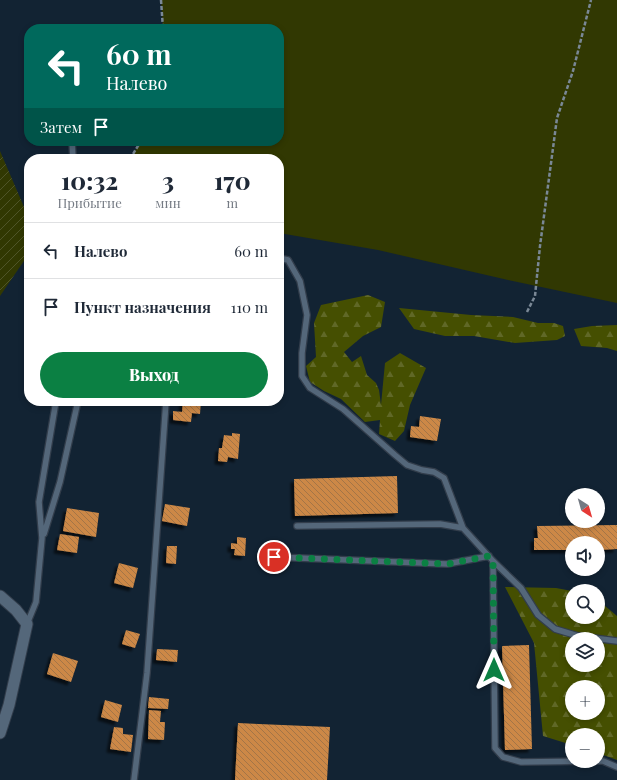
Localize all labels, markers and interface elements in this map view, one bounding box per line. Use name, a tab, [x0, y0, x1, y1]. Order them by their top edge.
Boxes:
text: 60 m	[106, 35, 172, 72]
icon: left	[40, 40, 92, 92]
text: Налево	[106, 71, 167, 95]
icon: arrive	[90, 116, 112, 138]
text: Затем	[40, 117, 82, 137]
text: 10:32	[61, 164, 118, 196]
text: 3	[162, 164, 174, 196]
text: 170	[214, 164, 251, 196]
text: Прибытие	[57, 194, 122, 211]
text: мин	[155, 194, 181, 211]
text: m	[227, 194, 238, 211]
icon: left	[40, 240, 62, 262]
text: Налево	[74, 241, 127, 261]
text: 60 m	[234, 241, 268, 261]
icon: arrive	[40, 296, 62, 318]
text: Пункт назначения	[74, 297, 211, 317]
text: 110 m	[231, 297, 268, 317]
button: Выход	[40, 352, 268, 398]
north arrow	[565, 488, 605, 528]
map controls	[565, 488, 605, 768]
button: sound	[565, 536, 605, 576]
pin	[257, 540, 291, 574]
icon: arrive	[263, 546, 285, 568]
button: search	[565, 584, 605, 624]
button: layers	[565, 632, 605, 672]
position arrow	[473, 649, 515, 691]
button: +	[565, 680, 605, 720]
button: −	[565, 728, 605, 768]

